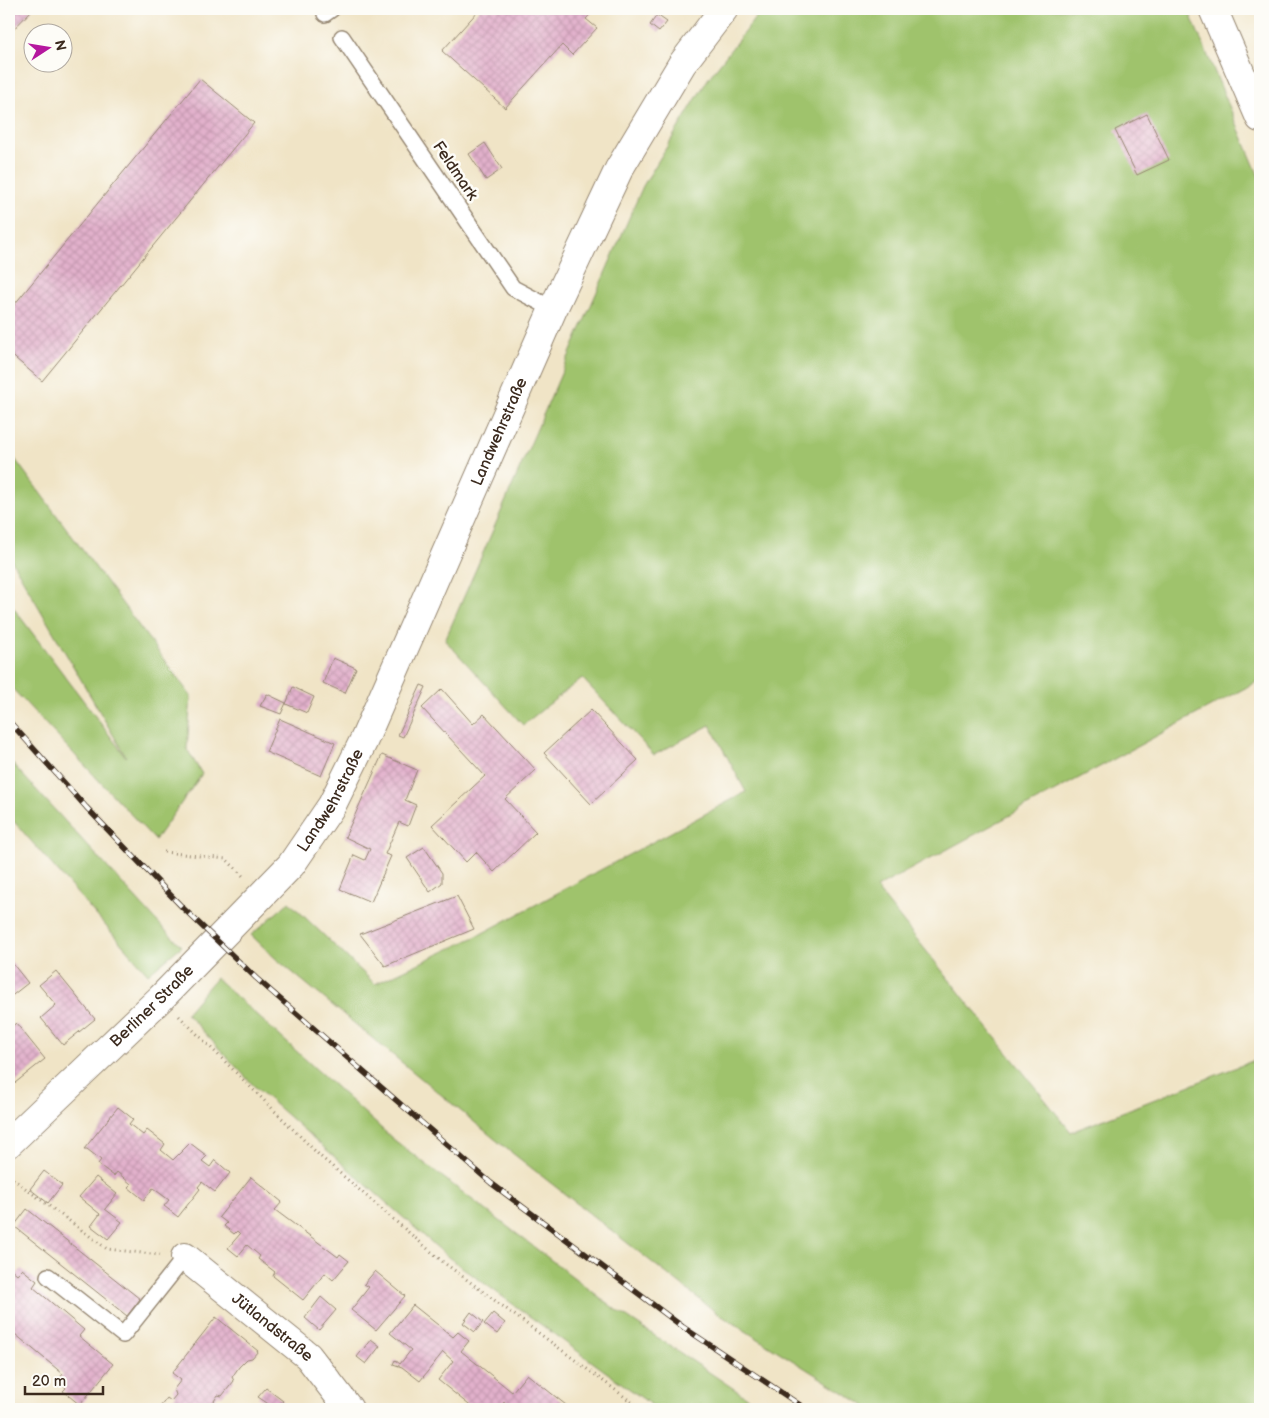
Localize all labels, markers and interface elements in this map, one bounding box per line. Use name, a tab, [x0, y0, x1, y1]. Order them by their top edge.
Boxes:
north arrow	[22, 22, 72, 72]
text: N	[51, 38, 70, 52]
street label: Feldmark	[428, 138, 482, 204]
street label: Landwehrstraße	[467, 374, 531, 488]
street label: Landwehrstraße	[293, 745, 368, 856]
street label: Berliner Straße	[106, 960, 198, 1051]
street label: Jütlandstraße	[228, 1289, 317, 1366]
scale bar	[25, 1363, 102, 1395]
text: 20 m	[32, 1372, 66, 1391]

